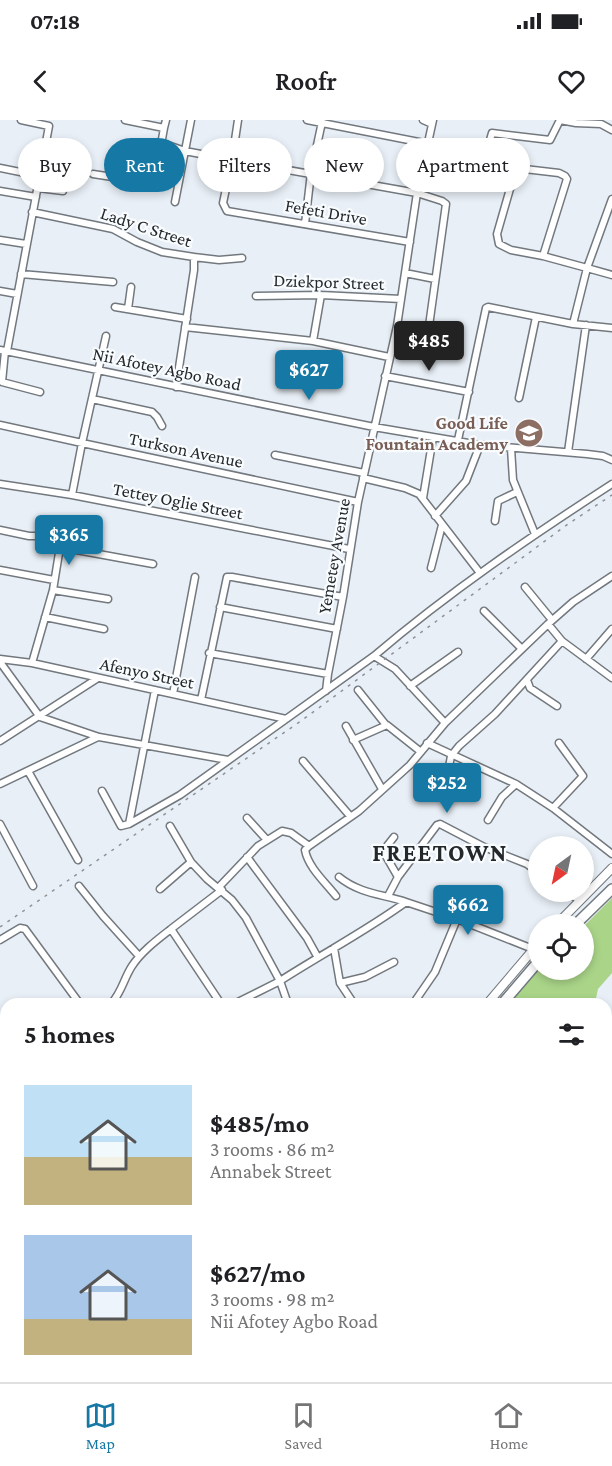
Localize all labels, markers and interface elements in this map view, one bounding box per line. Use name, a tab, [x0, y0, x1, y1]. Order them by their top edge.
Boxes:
text: 07:18	[30, 9, 80, 34]
icon: back	[24, 65, 57, 98]
icon: heart	[555, 65, 588, 98]
text: Roofr	[275, 66, 337, 96]
chip: Buy	[18, 138, 92, 192]
chip: Rent	[104, 138, 185, 192]
chip: Filters	[197, 138, 292, 192]
chip: New	[304, 138, 384, 192]
chip: Apartment	[396, 138, 530, 192]
street label: Fefeti Drive	[284, 195, 369, 229]
street label: Lady C Street	[98, 203, 195, 251]
street label: Dziekpor Street	[273, 270, 386, 294]
pin: $485	[393, 321, 465, 372]
text: $485	[408, 329, 450, 351]
street label: Nii Afotey Agbo Road	[91, 343, 244, 395]
pin: $627	[273, 350, 345, 401]
text: $627	[289, 358, 329, 380]
place label: Good Life Fountain Academy	[365, 413, 508, 454]
school or university icon: Good Life Fountain Academy	[513, 417, 545, 449]
street label: Turkson Avenue	[127, 428, 245, 472]
street label: Tettey Oglie Street	[111, 479, 246, 524]
street label: Yemetey Avenue	[314, 497, 354, 615]
pin: $365	[33, 515, 105, 566]
text: $365	[49, 523, 89, 545]
street label: Afenyo Street	[98, 653, 197, 693]
pin: $252	[411, 763, 483, 814]
text: $252	[427, 771, 467, 793]
north arrow	[528, 836, 594, 902]
map controls	[528, 836, 594, 980]
district label: FREETOWN	[372, 839, 508, 866]
pin: $662	[432, 885, 504, 936]
text: $662	[447, 893, 489, 915]
button: locate	[528, 914, 594, 980]
icon: filters	[555, 1018, 588, 1051]
text: 5 homes	[24, 1020, 115, 1049]
icon: home	[72, 1109, 144, 1181]
text: $485/mo	[210, 1109, 309, 1138]
text: 3 rooms · 86 m²	[210, 1138, 335, 1160]
text: Annabek Street	[210, 1160, 331, 1182]
icon: home	[72, 1259, 144, 1331]
text: $627/mo	[210, 1259, 306, 1288]
text: 3 rooms · 98 m²	[210, 1288, 335, 1310]
text: Nii Afotey Agbo Road	[210, 1310, 378, 1332]
tab: Map	[84, 1399, 117, 1452]
tab: Saved	[285, 1399, 322, 1452]
tab: Home	[490, 1399, 528, 1452]

